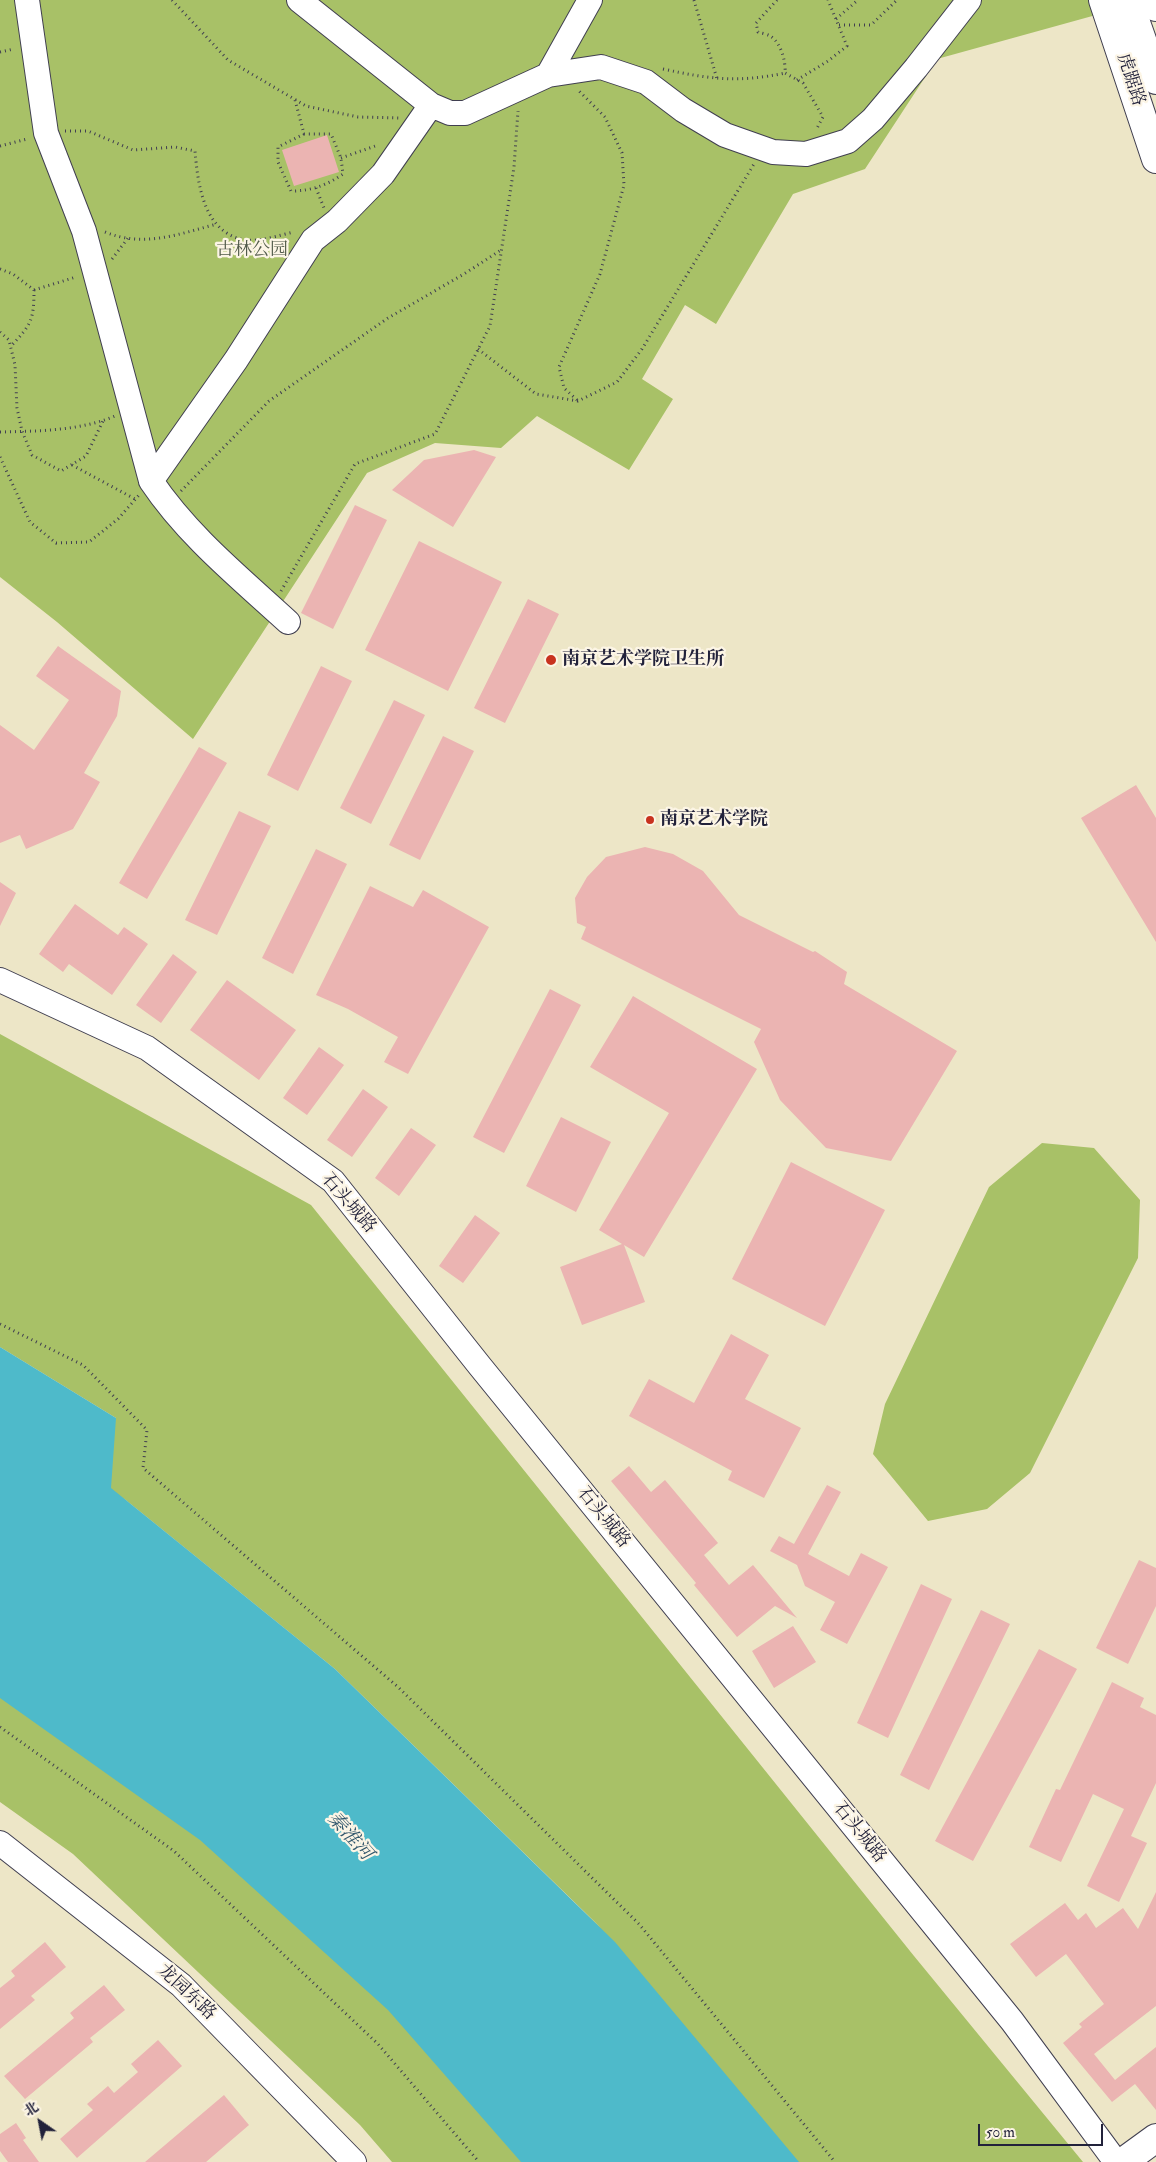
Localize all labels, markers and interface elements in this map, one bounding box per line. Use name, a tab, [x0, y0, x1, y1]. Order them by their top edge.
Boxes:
street label: 虎踞路	[1111, 51, 1149, 109]
park label: 古林公园	[216, 240, 288, 262]
place label: 南京艺术学院卫生所	[562, 649, 724, 671]
marker: 南京艺术学院卫生所	[544, 653, 558, 667]
place label: 南京艺术学院	[660, 809, 768, 831]
marker: 南京艺术学院	[644, 814, 656, 826]
street label: 石头城路	[316, 1170, 380, 1238]
street label: 石头城路	[572, 1483, 634, 1553]
street label: 石头城路	[828, 1798, 890, 1868]
water label: 秦淮河	[321, 1808, 377, 1866]
street label: 龙园东路	[152, 1961, 220, 2025]
north arrow	[15, 2097, 65, 2147]
text: 北	[21, 2098, 42, 2120]
scale bar	[981, 2114, 1106, 2146]
text: 50 m	[986, 2123, 1015, 2142]

